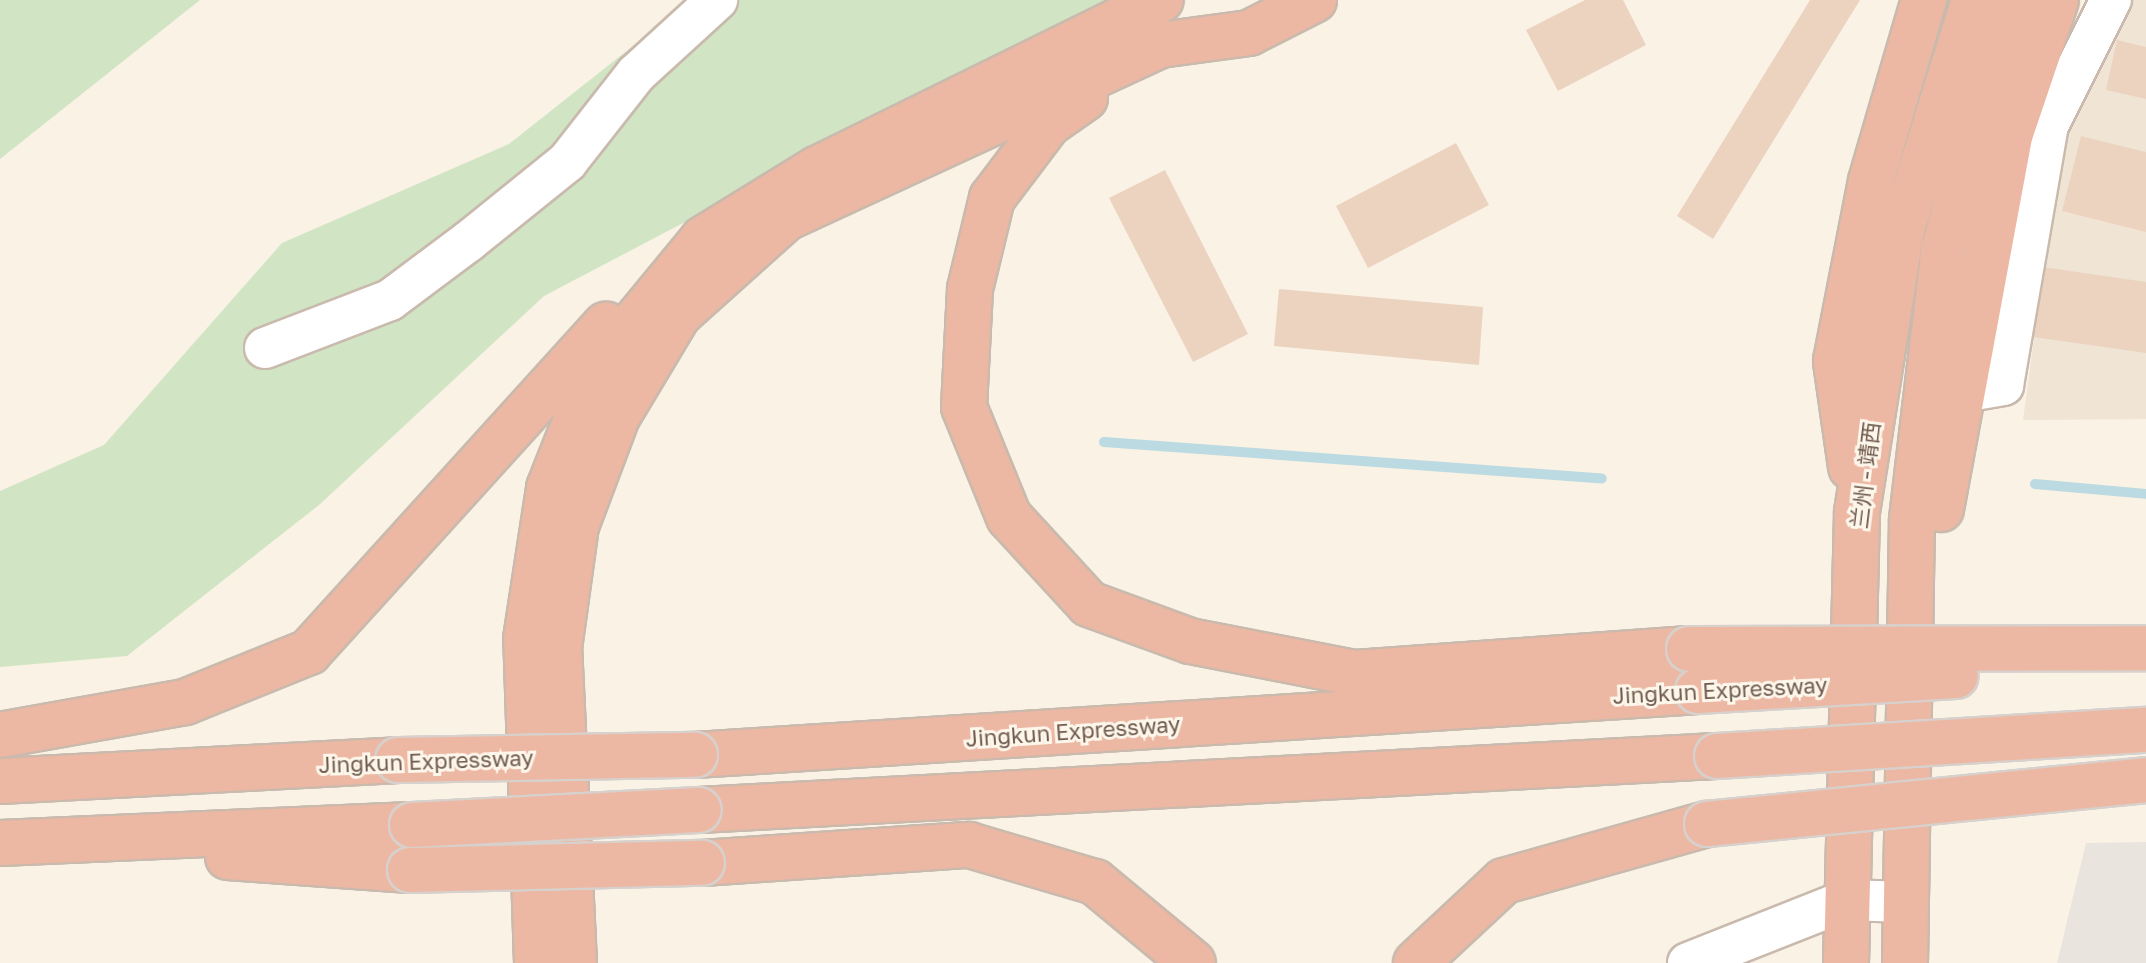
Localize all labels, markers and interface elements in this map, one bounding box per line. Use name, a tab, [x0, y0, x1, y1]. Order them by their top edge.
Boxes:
street label: 兰州 - 靖西	[1845, 420, 1885, 530]
street label: Jingkun Expressway	[1612, 671, 1828, 709]
street label: Jingkun Expressway	[965, 710, 1181, 752]
street label: Jingkun Expressway	[318, 744, 534, 778]

